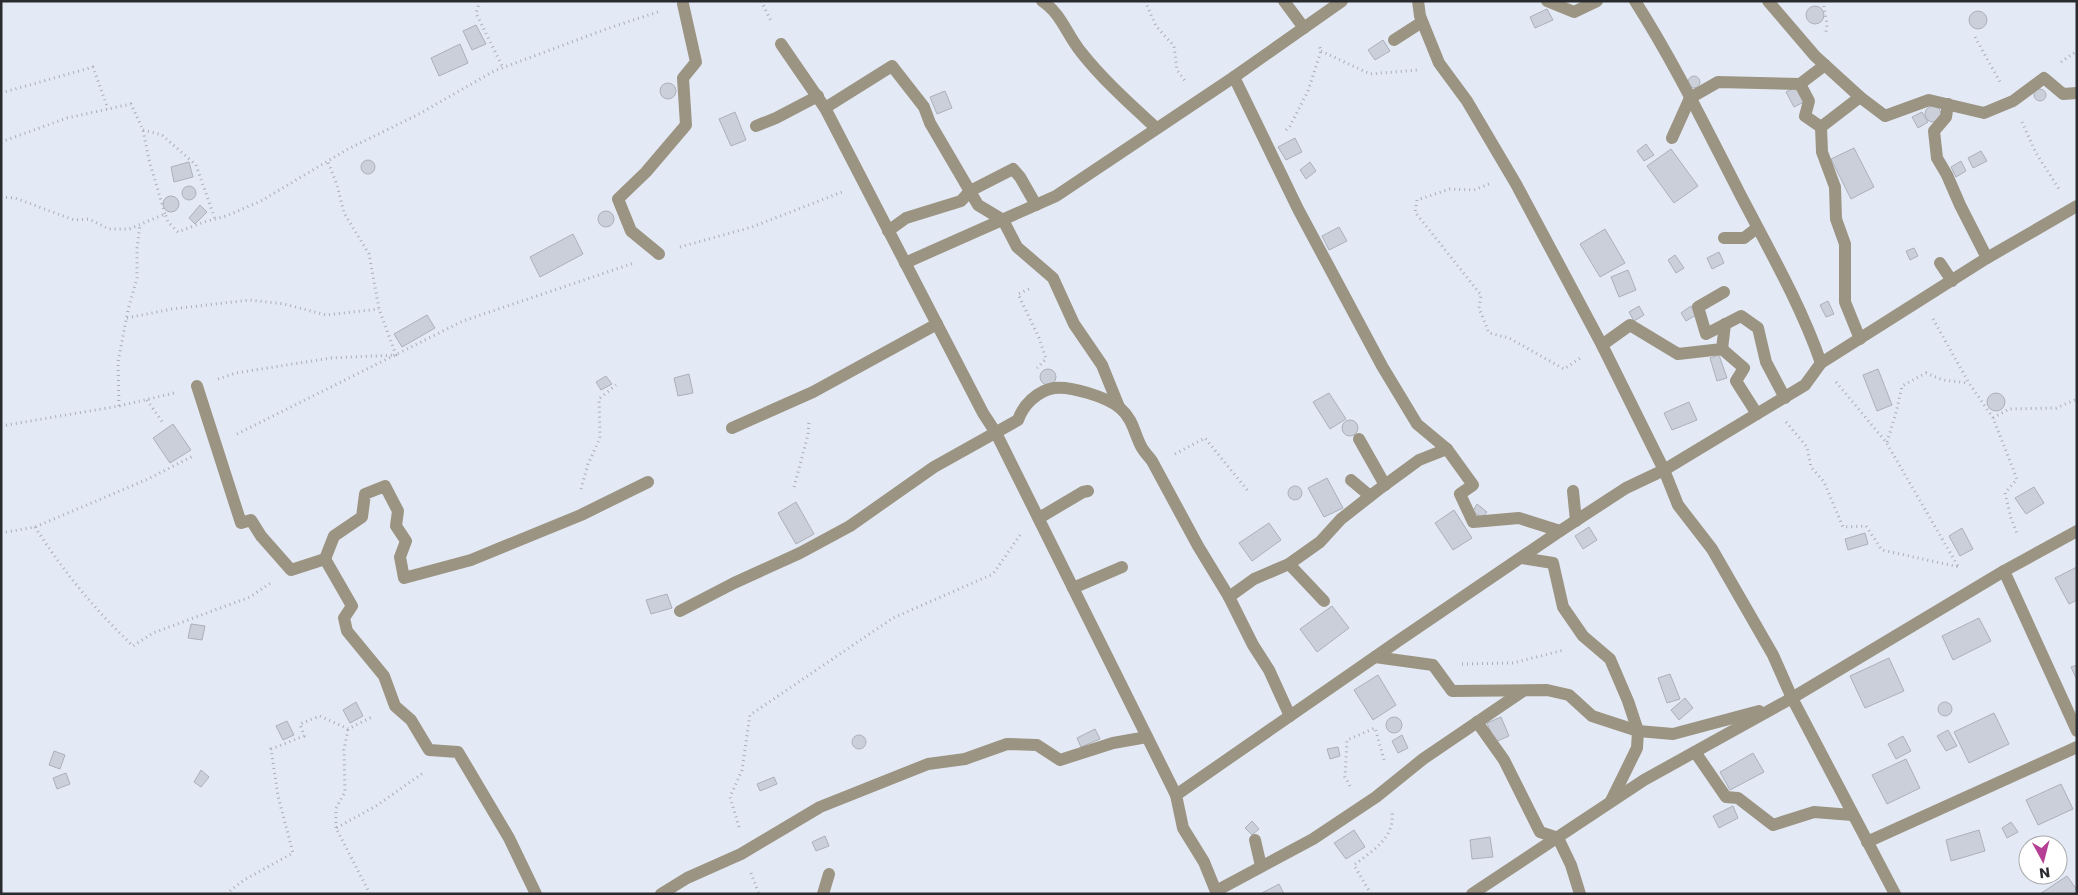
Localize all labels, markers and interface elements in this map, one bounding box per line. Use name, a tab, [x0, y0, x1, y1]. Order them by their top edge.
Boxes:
north arrow	[2018, 835, 2068, 885]
text: N	[2038, 862, 2051, 883]

